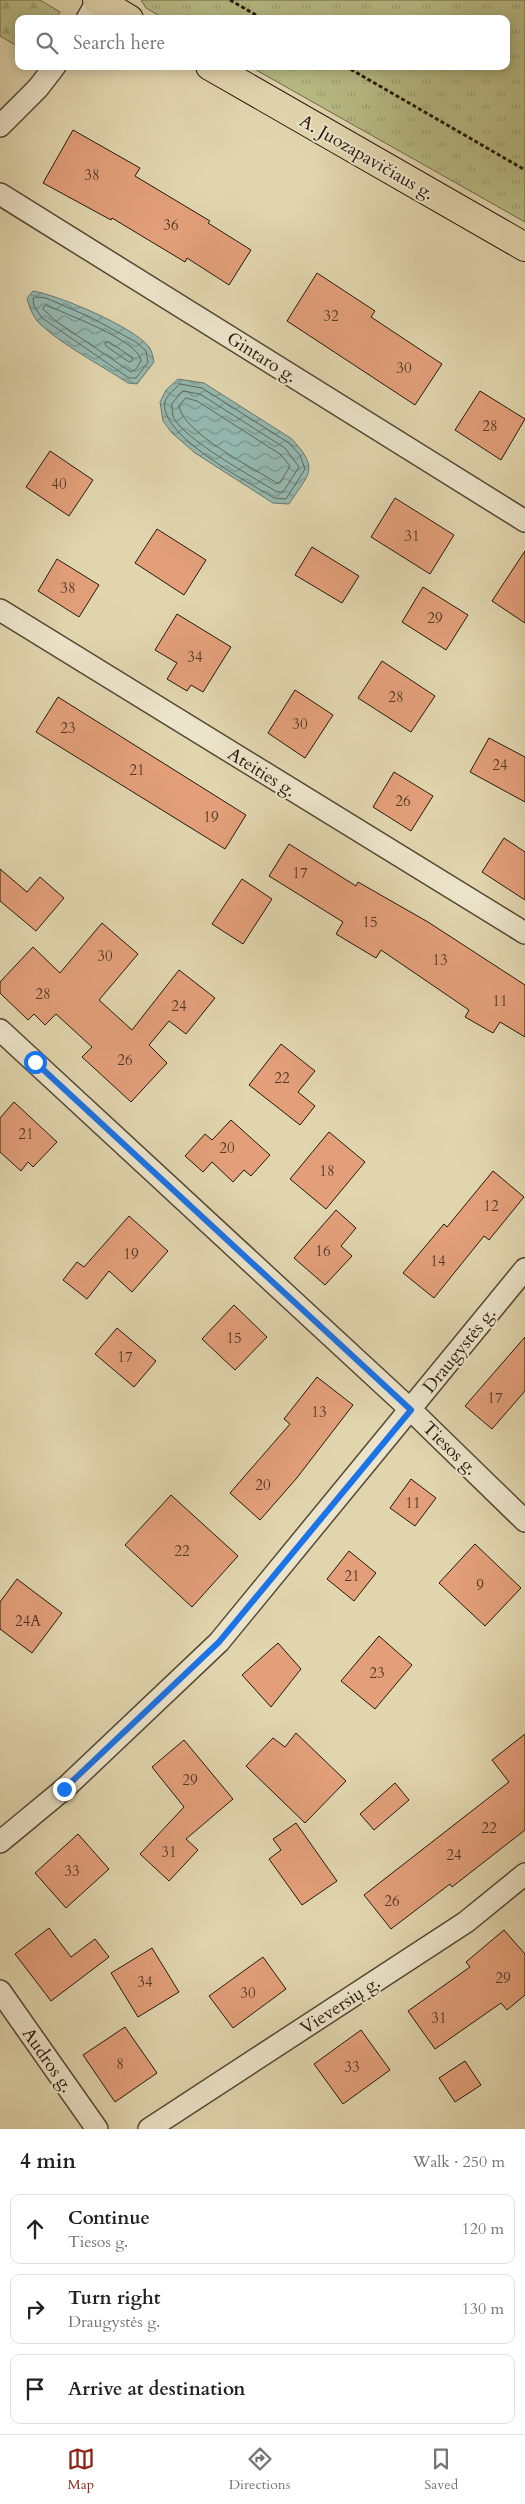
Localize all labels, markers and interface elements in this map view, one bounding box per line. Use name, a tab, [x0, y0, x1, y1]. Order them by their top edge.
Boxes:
search box	[15, 15, 510, 70]
icon: search	[33, 29, 61, 57]
text: Search here	[73, 30, 165, 56]
street label: A. Juozapavičiaus g.	[295, 109, 439, 206]
house number: 38	[84, 165, 100, 185]
house number: 36	[163, 215, 179, 235]
house number: 32	[323, 306, 339, 326]
street label: Gintaro g.	[222, 326, 302, 389]
house number: 30	[396, 358, 412, 378]
house number: 28	[482, 416, 498, 436]
house number: 40	[51, 474, 67, 494]
house number: 31	[404, 526, 420, 546]
house number: 38	[60, 578, 76, 598]
house number: 29	[427, 608, 443, 628]
house number: 34	[187, 647, 203, 667]
house number: 28	[388, 687, 404, 707]
house number: 30	[292, 714, 308, 734]
house number: 23	[60, 718, 76, 738]
street label: Ateities g.	[223, 742, 301, 803]
house number: 24	[492, 755, 508, 775]
house number: 21	[129, 760, 145, 780]
house number: 26	[395, 791, 411, 811]
house number: 19	[203, 807, 219, 827]
house number: 17	[292, 863, 308, 883]
house number: 15	[362, 912, 378, 932]
house number: 30	[97, 946, 113, 966]
house number: 13	[432, 950, 448, 970]
house number: 28	[35, 984, 51, 1004]
house number: 11	[492, 991, 508, 1011]
house number: 24	[171, 996, 187, 1016]
house number: 26	[117, 1050, 133, 1070]
route start	[24, 1051, 47, 1074]
house number: 22	[274, 1068, 290, 1088]
house number: 21	[18, 1124, 34, 1144]
house number: 20	[219, 1138, 235, 1158]
house number: 18	[319, 1161, 335, 1181]
house number: 12	[483, 1196, 499, 1216]
house number: 16	[315, 1241, 331, 1261]
house number: 19	[123, 1244, 139, 1264]
house number: 14	[430, 1251, 446, 1271]
street label: Draugystės g.	[417, 1302, 502, 1398]
house number: 15	[226, 1328, 242, 1348]
house number: 17	[117, 1347, 133, 1367]
house number: 17	[487, 1388, 503, 1408]
house number: 13	[311, 1402, 327, 1422]
street label: Tiesos g.	[417, 1416, 483, 1481]
house number: 20	[255, 1475, 271, 1495]
house number: 11	[405, 1493, 421, 1513]
house number: 22	[174, 1541, 190, 1561]
house number: 21	[344, 1566, 360, 1586]
house number: 9	[476, 1575, 484, 1595]
house number: 24A	[15, 1611, 41, 1631]
house number: 23	[369, 1663, 385, 1683]
house number: 29	[182, 1770, 198, 1790]
route end	[53, 1778, 76, 1801]
house number: 22	[481, 1818, 497, 1838]
house number: 31	[161, 1842, 177, 1862]
house number: 24	[446, 1845, 462, 1865]
house number: 33	[64, 1861, 80, 1881]
house number: 26	[384, 1891, 400, 1911]
house number: 29	[495, 1968, 511, 1988]
street label: Vieversių g.	[295, 1970, 385, 2041]
house number: 34	[137, 1972, 153, 1992]
house number: 30	[240, 1983, 256, 2003]
house number: 31	[431, 2008, 447, 2028]
street label: Audros g.	[16, 2023, 79, 2098]
house number: 8	[116, 2054, 124, 2074]
house number: 33	[344, 2057, 360, 2077]
text: 4 min	[20, 2147, 76, 2176]
text: Walk · 250 m	[413, 2151, 505, 2173]
text: Continue	[68, 2205, 150, 2231]
icon: ahead	[21, 2215, 49, 2243]
text: 120 m	[462, 2218, 504, 2240]
text: Tiesos g.	[68, 2231, 128, 2253]
text: Turn right	[68, 2285, 160, 2311]
icon: right	[21, 2295, 49, 2323]
text: 130 m	[462, 2298, 504, 2320]
text: Draugystės g.	[68, 2311, 160, 2333]
icon: arrive	[21, 2375, 49, 2403]
text: Arrive at destination	[68, 2376, 245, 2402]
tab: Map	[67, 2445, 95, 2494]
tab: Directions	[229, 2445, 290, 2494]
tab: Saved	[424, 2445, 458, 2494]

